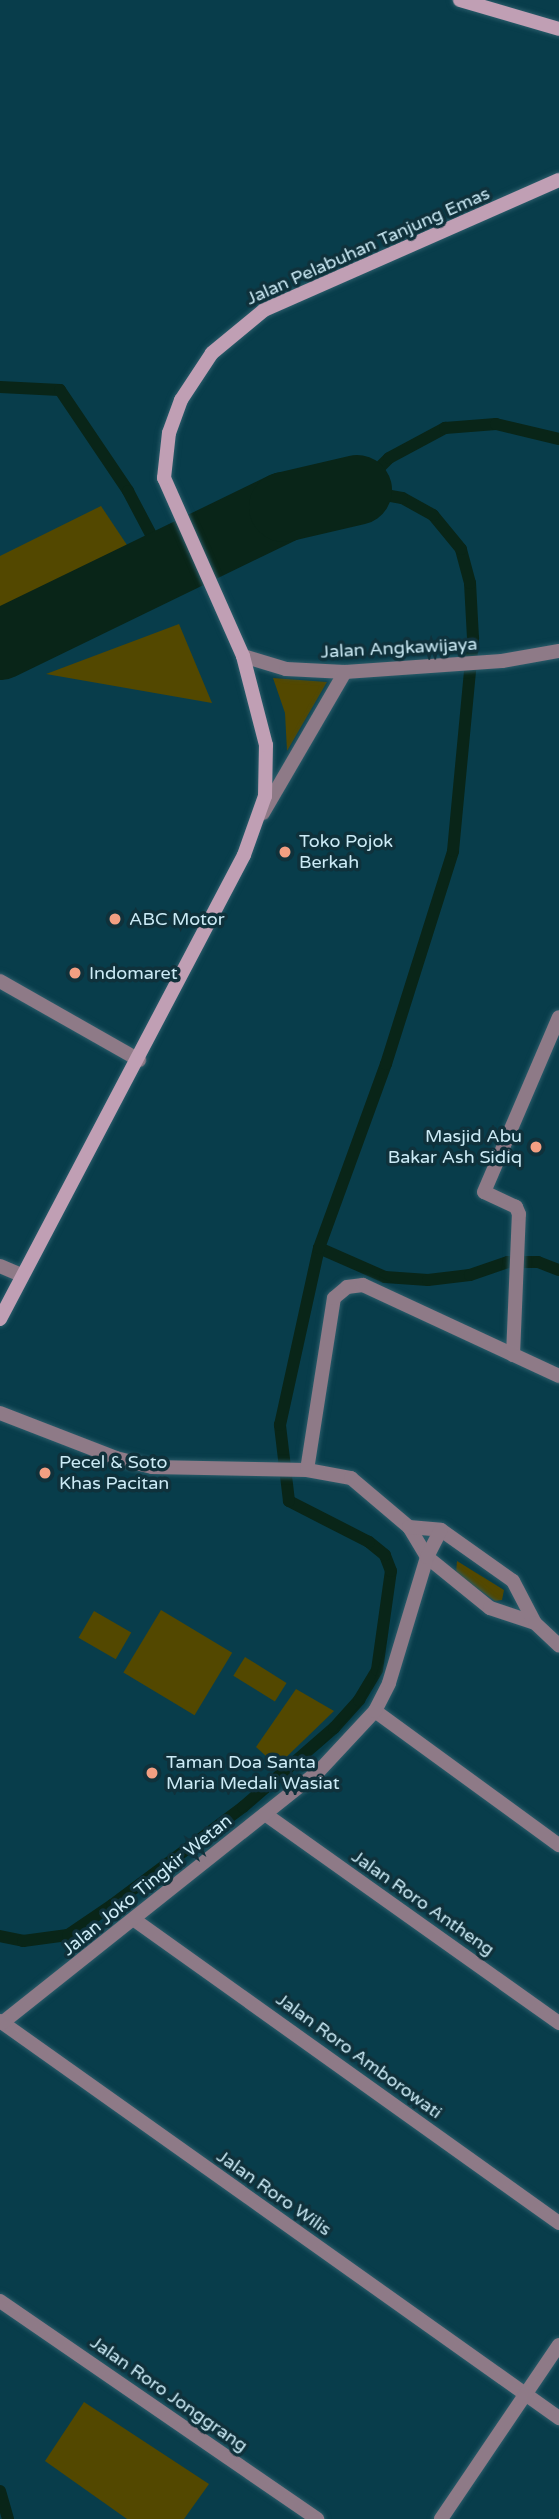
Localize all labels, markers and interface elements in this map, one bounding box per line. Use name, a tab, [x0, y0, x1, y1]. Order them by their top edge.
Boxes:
street label: Jalan Pelabuhan Tanjung Emas	[243, 182, 493, 310]
street label: Jalan Angkawijaya	[320, 633, 478, 663]
place label: Toko Pojok Berkah	[299, 831, 393, 874]
marker: Toko Pojok Berkah	[277, 844, 293, 860]
place label: ABC Motor	[129, 908, 225, 930]
marker: ABC Motor	[107, 911, 123, 927]
place label: Indomaret	[89, 962, 178, 984]
marker: Indomaret	[67, 965, 83, 981]
place label: Masjid Abu Bakar Ash Sidiq	[388, 1126, 522, 1168]
marker: Masjid Abu Bakar Ash Sidiq	[528, 1139, 544, 1155]
place label: Pecel & Soto Khas Pacitan	[59, 1452, 169, 1494]
marker: Pecel & Soto Khas Pacitan	[37, 1465, 53, 1481]
place label: Taman Doa Santa Maria Medali Wasiat	[166, 1752, 340, 1795]
marker: Taman Doa Santa Maria Medali Wasiat	[144, 1765, 160, 1781]
street label: Jalan Joko Tingkir Wetan	[58, 1810, 236, 1960]
street label: Jalan Roro Antheng	[348, 1846, 498, 1960]
street label: Jalan Roro Amborowati	[272, 1989, 446, 2123]
street label: Jalan Roro Wilis	[213, 2145, 335, 2241]
street label: Jalan Roro Jonggrang	[86, 2331, 252, 2457]

